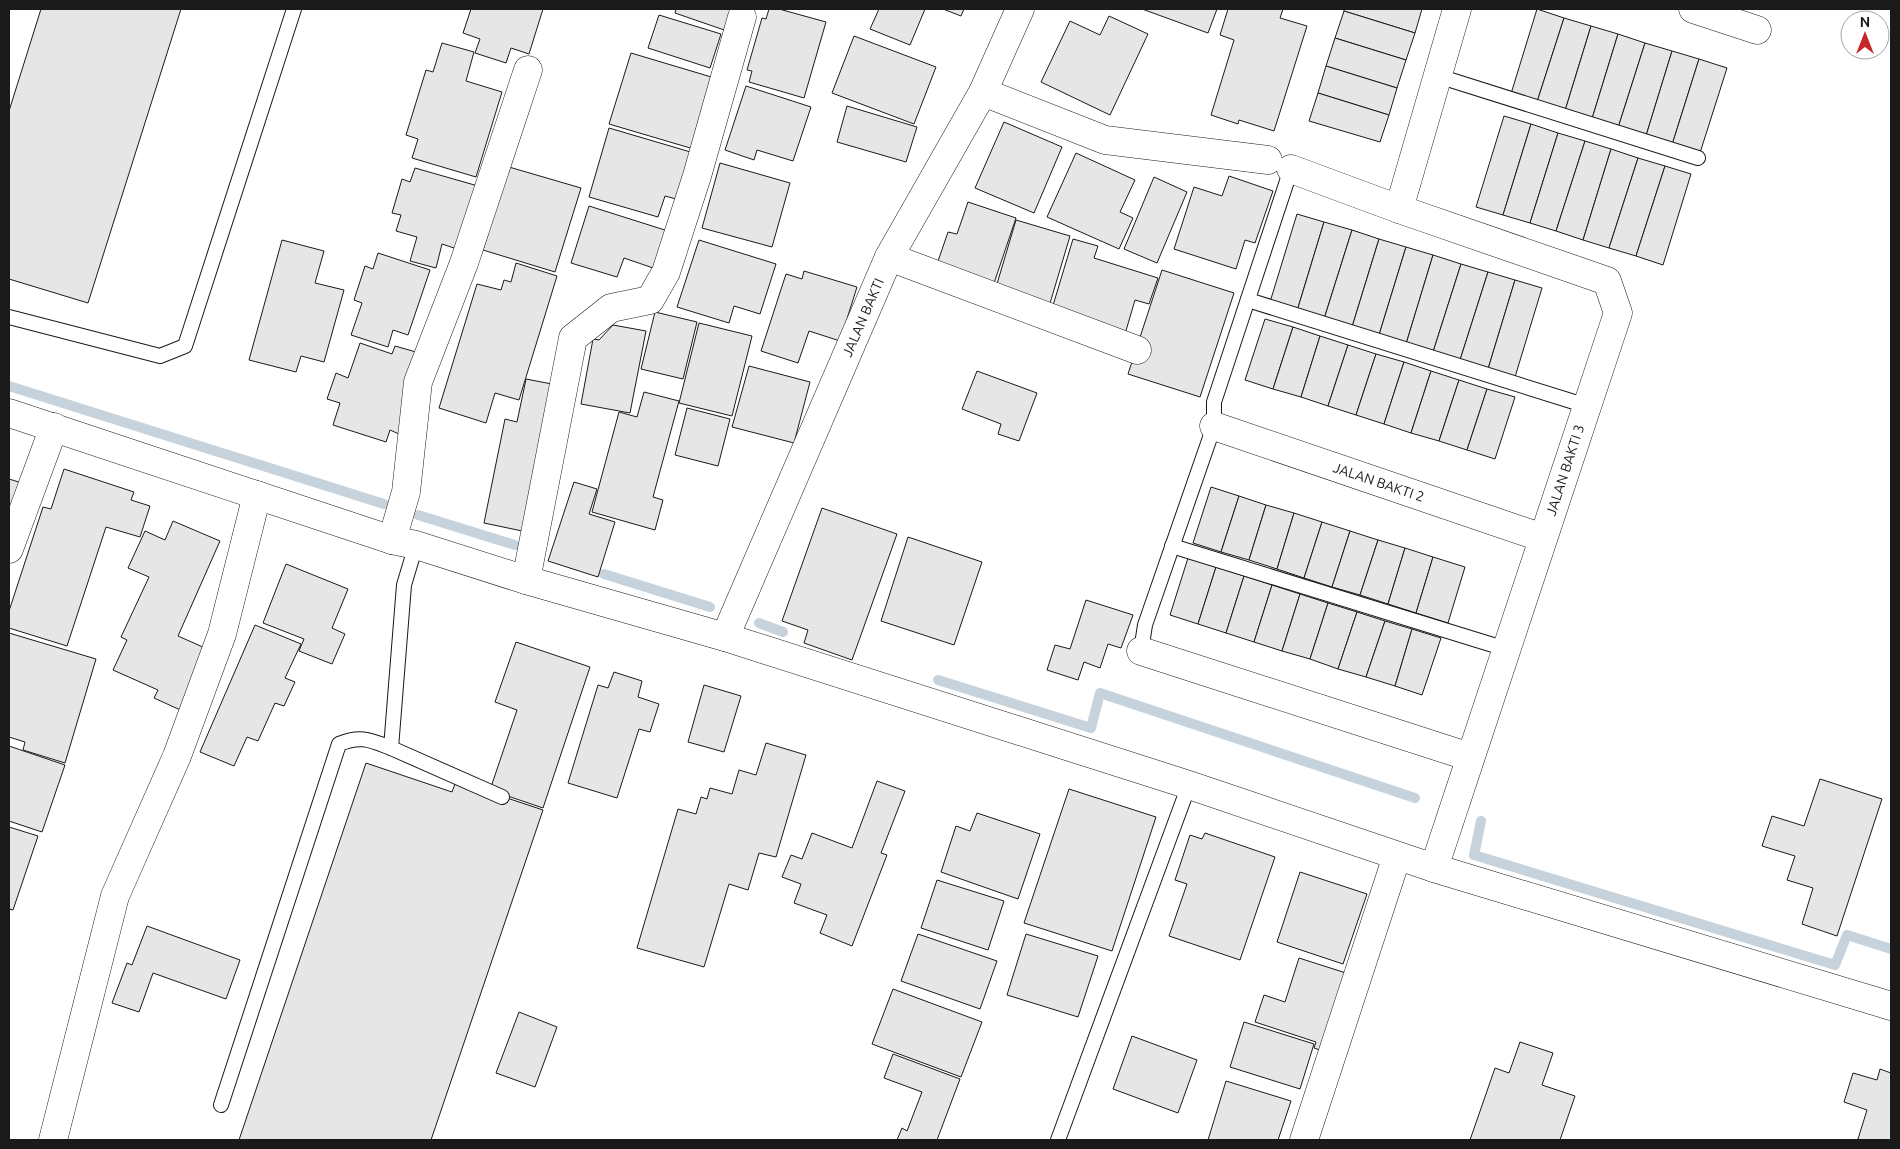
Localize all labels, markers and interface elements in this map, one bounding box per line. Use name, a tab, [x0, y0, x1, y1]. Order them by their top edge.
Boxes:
north arrow	[1840, 10, 1890, 60]
text: N	[1860, 14, 1870, 30]
street label: JALAN BAKTI	[839, 276, 887, 359]
street label: JALAN BAKTI 3	[1543, 422, 1587, 518]
street label: JALAN BAKTI 2	[1331, 459, 1426, 505]

